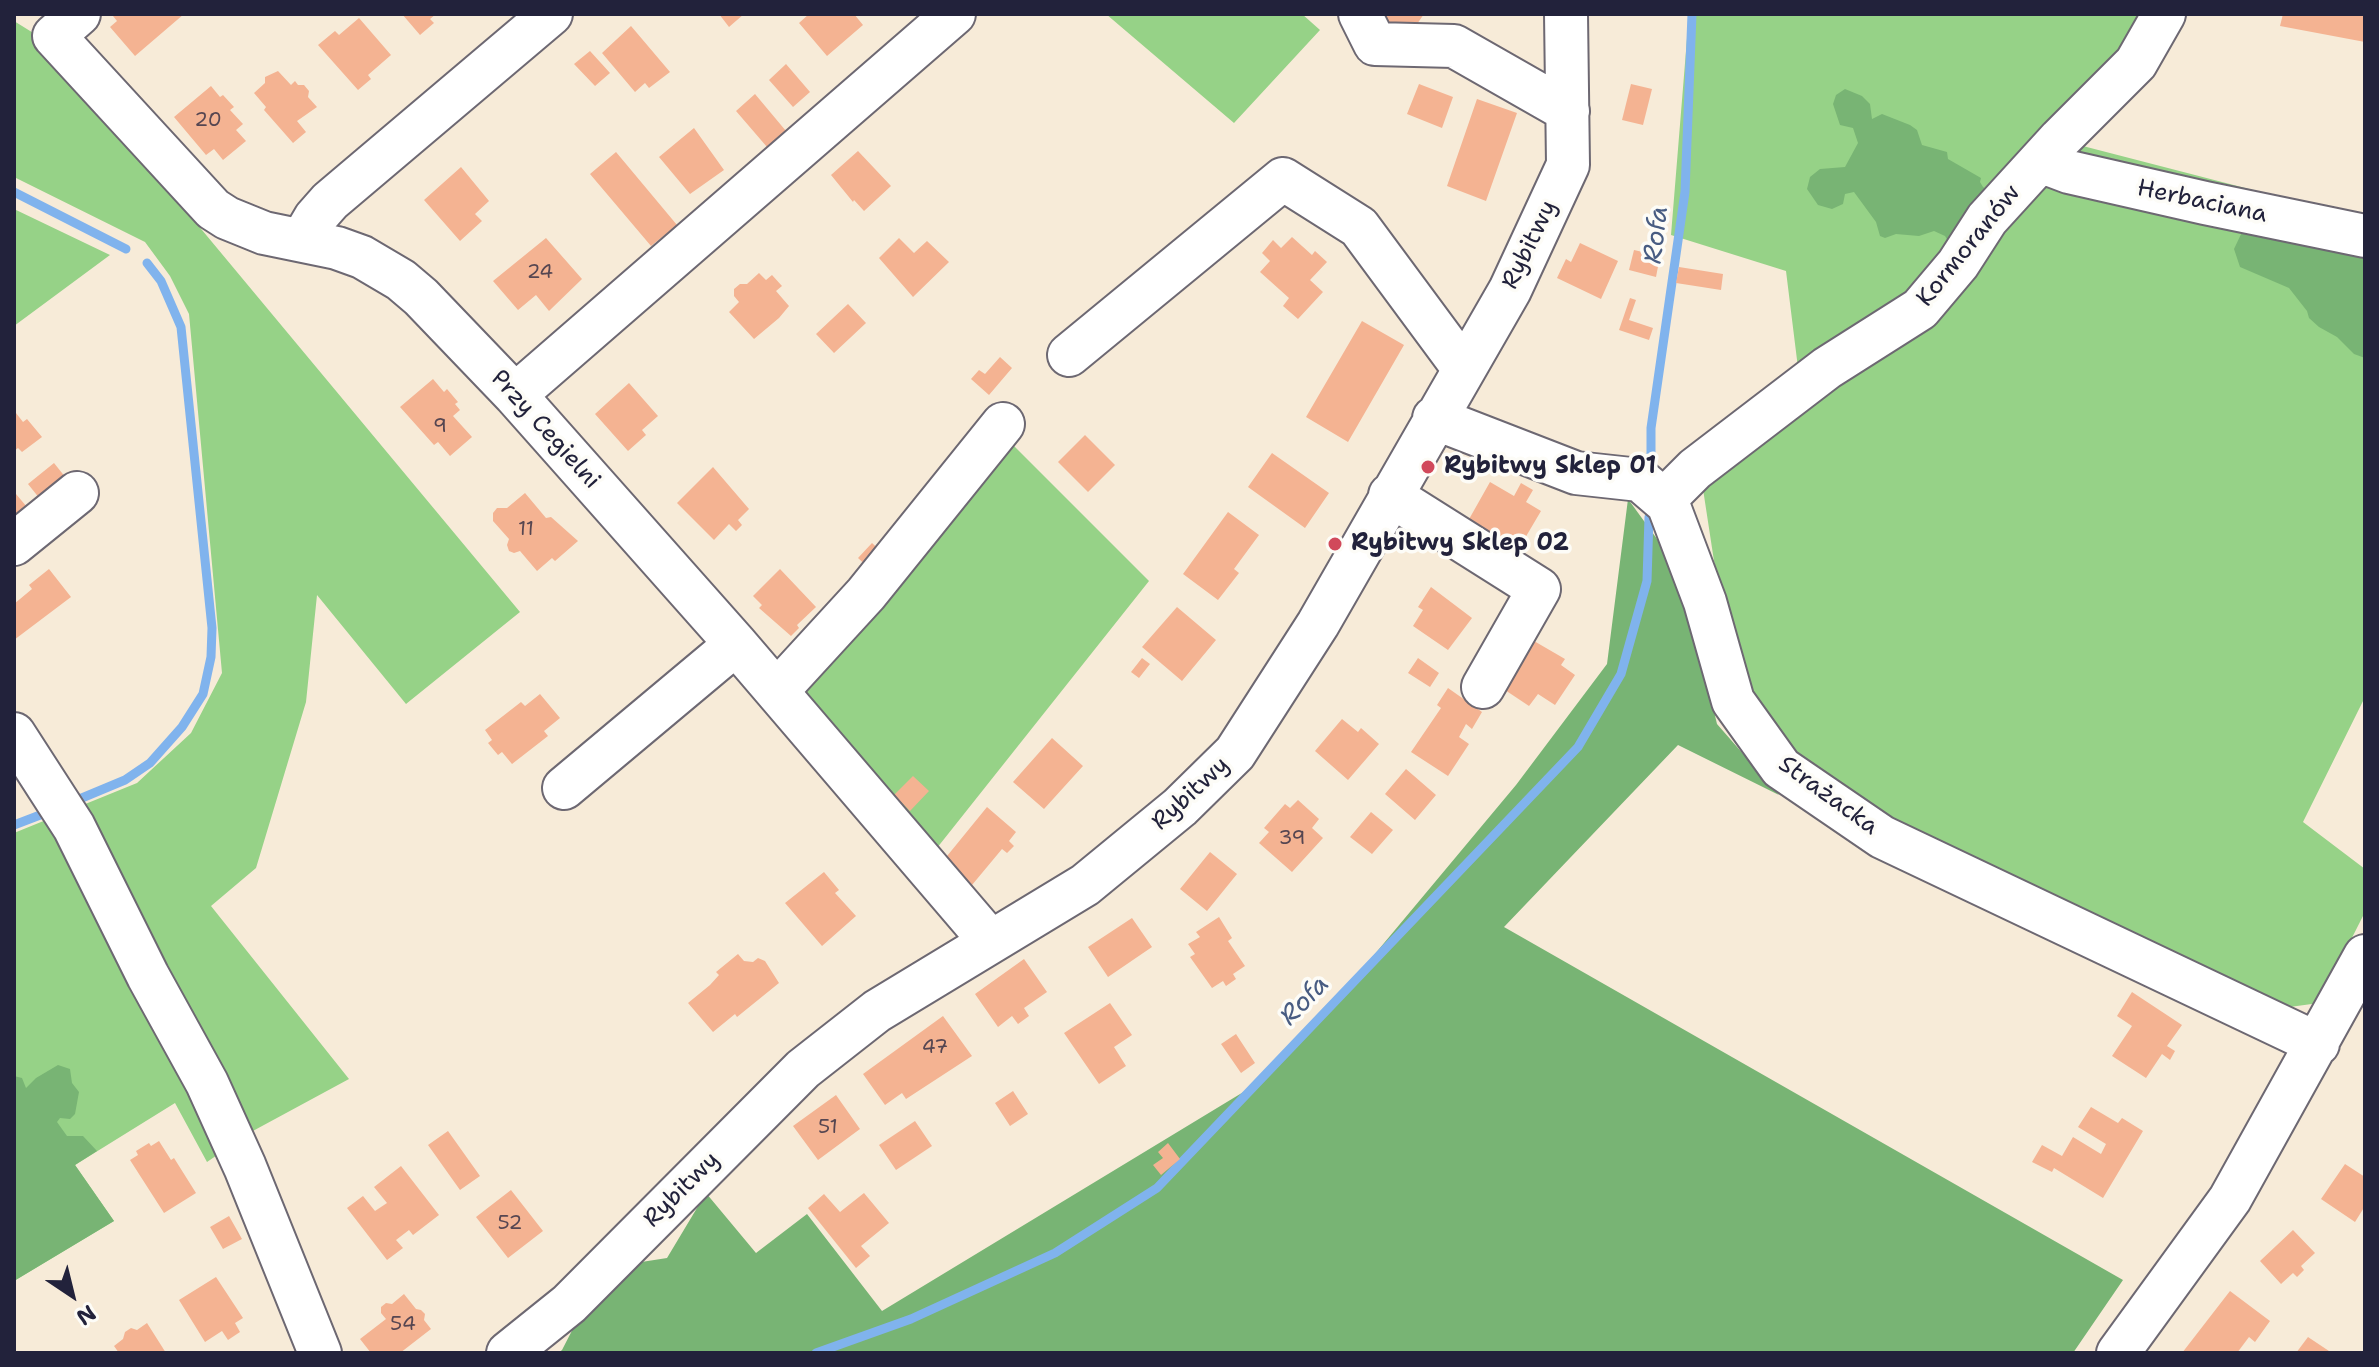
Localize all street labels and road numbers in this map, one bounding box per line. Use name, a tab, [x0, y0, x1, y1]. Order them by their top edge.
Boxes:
street label: Herbaciana	[2134, 174, 2270, 230]
street label: Kormoranów	[1911, 179, 2027, 313]
street label: Rybitwy	[1496, 196, 1564, 294]
street label: Przy Cegielni	[484, 365, 606, 495]
street label: Strażacka	[1773, 750, 1883, 842]
street label: Rybitwy	[1146, 751, 1236, 837]
street label: Rybitwy	[638, 1146, 726, 1234]

